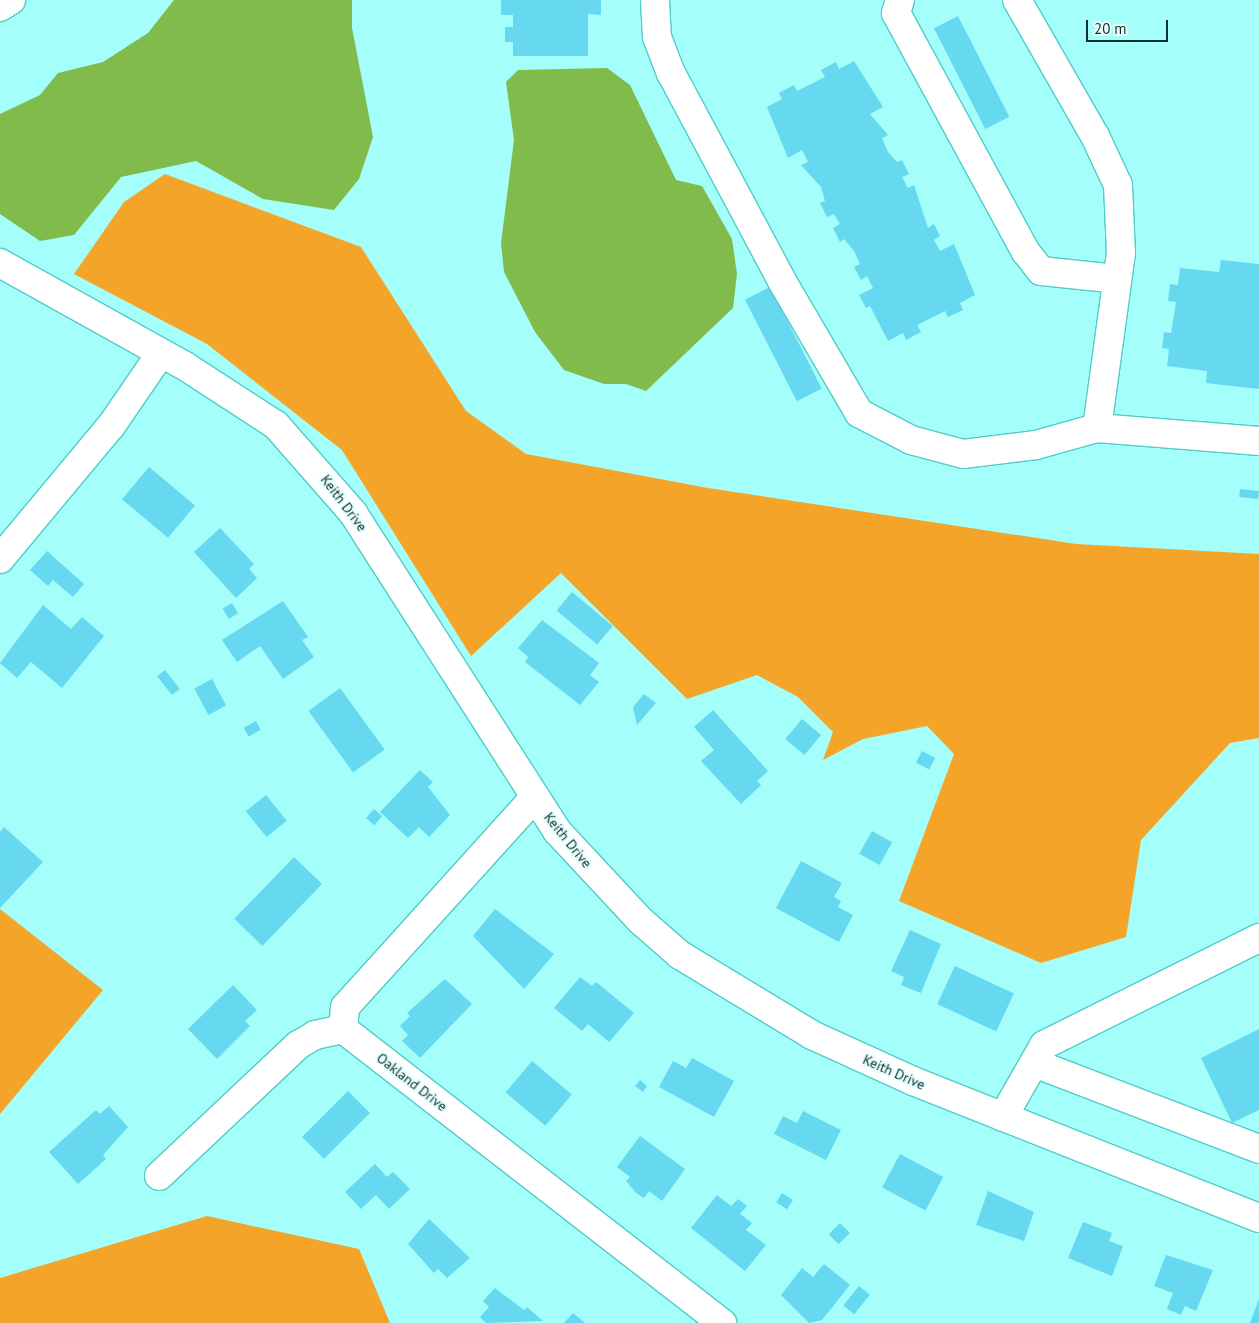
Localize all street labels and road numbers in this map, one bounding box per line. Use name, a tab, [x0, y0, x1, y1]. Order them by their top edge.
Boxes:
street label: Keith Drive	[317, 471, 371, 535]
street label: Keith Drive	[541, 809, 595, 871]
street label: Oakland Drive	[374, 1049, 450, 1115]
street label: Keith Drive	[860, 1051, 928, 1093]

